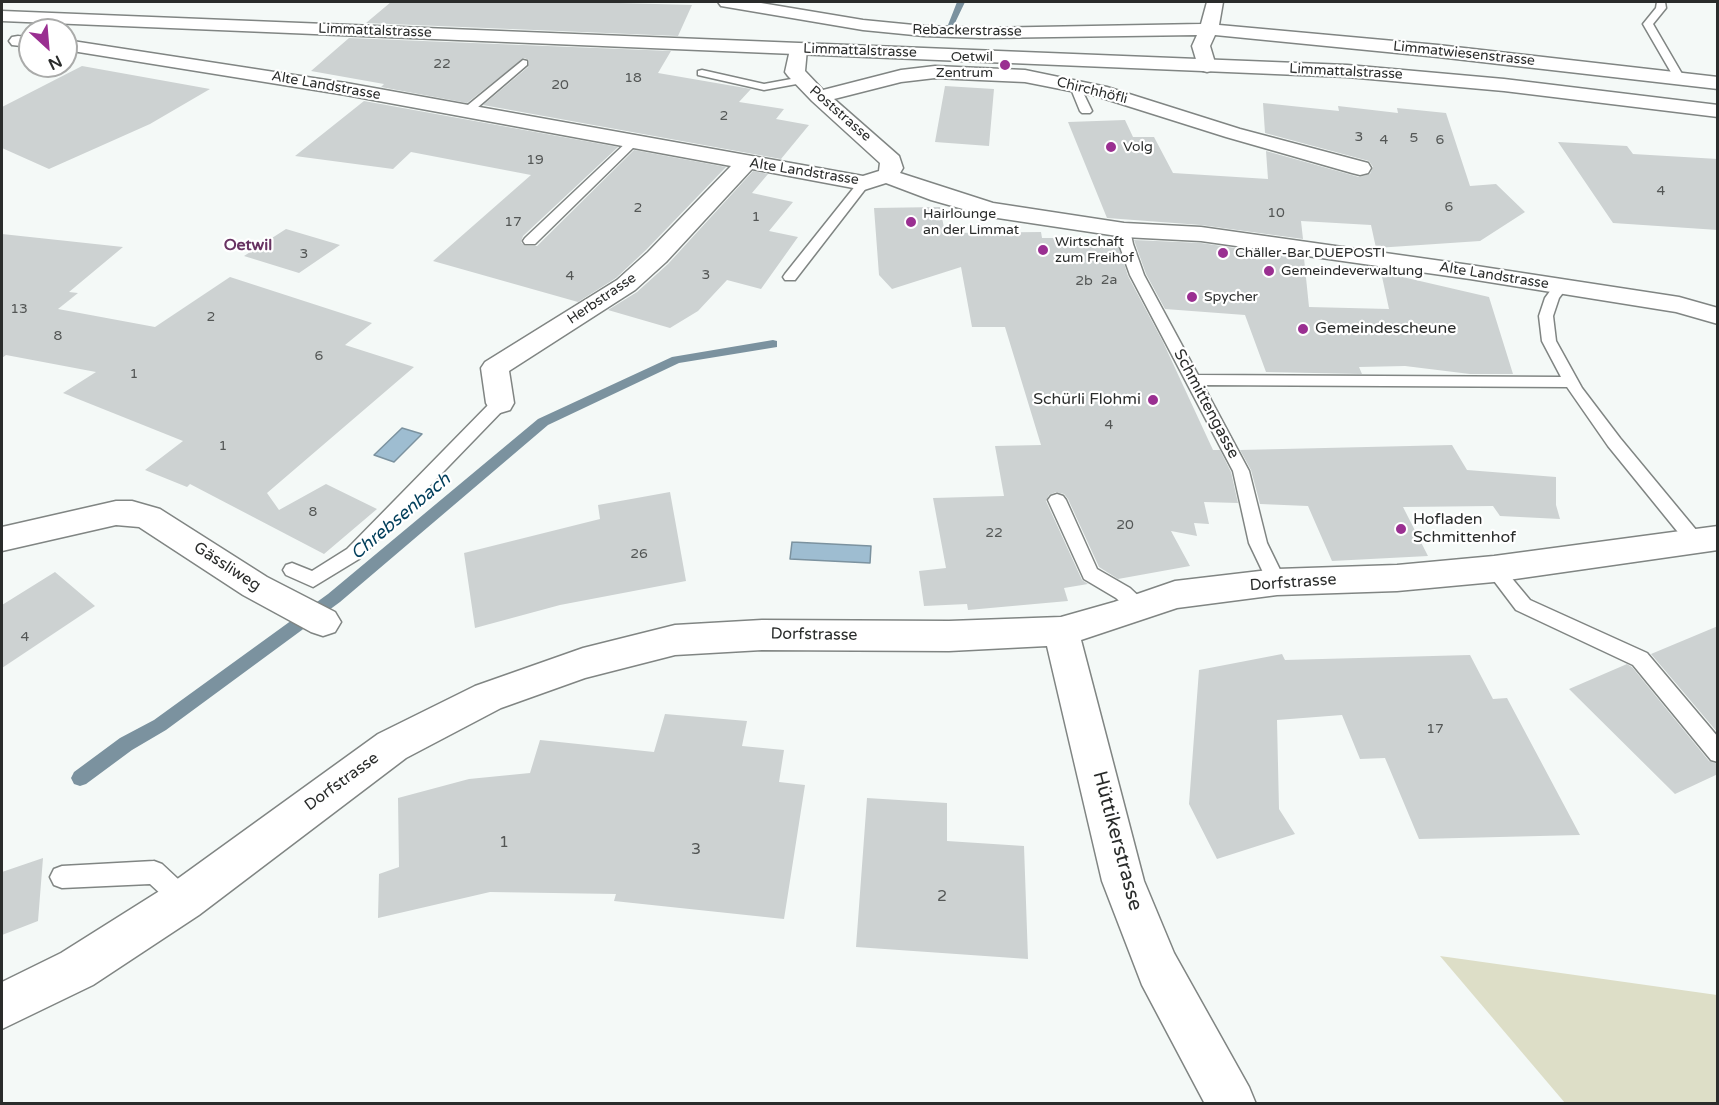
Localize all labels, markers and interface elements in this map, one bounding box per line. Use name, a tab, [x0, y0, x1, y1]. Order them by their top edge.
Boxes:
north arrow	[18, 18, 78, 78]
street label: Limmattalstrasse	[318, 21, 432, 41]
street label: Rebackerstrasse	[912, 22, 1022, 40]
street label: Limmatwiesenstrasse	[1392, 38, 1536, 70]
street label: Limmattalstrasse	[803, 41, 917, 61]
place label: Oetwil Zentrum	[936, 49, 993, 82]
text: N	[45, 51, 65, 74]
house number: 22	[433, 56, 451, 72]
marker: Oetwil Zentrum	[998, 58, 1012, 72]
street label: Limmattalstrasse	[1289, 61, 1403, 83]
street label: Alte Landstrasse	[270, 68, 382, 104]
house number: 18	[624, 70, 642, 86]
street label: Chirchhöfli	[1055, 74, 1129, 108]
house number: 20	[551, 77, 569, 93]
street label: Poststrasse	[806, 83, 874, 145]
house number: 2	[720, 108, 728, 124]
house number: 3	[1355, 129, 1363, 145]
house number: 5	[1410, 130, 1418, 146]
house number: 4	[1380, 132, 1388, 148]
house number: 6	[1436, 132, 1444, 148]
place label: Volg	[1123, 139, 1153, 155]
marker: Volg	[1104, 140, 1118, 154]
house number: 19	[526, 152, 544, 168]
street label: Alte Landstrasse	[748, 155, 860, 189]
house number: 4	[1657, 183, 1665, 199]
house number: 6	[1445, 199, 1453, 215]
house number: 2	[634, 200, 642, 216]
house number: 10	[1267, 205, 1285, 221]
place label: Hairlounge an der Limmat	[923, 206, 1019, 238]
house number: 1	[752, 209, 760, 225]
house number: 17	[504, 214, 522, 230]
marker: Hairlounge an der Limmat	[904, 215, 918, 229]
place label: Wirtschaft zum Freihof	[1055, 234, 1134, 266]
district label: Oetwil	[224, 236, 272, 256]
marker: Wirtschaft zum Freihof	[1036, 243, 1050, 257]
place label: Chäller-Bar DUEPOSTI	[1235, 245, 1385, 261]
house number: 3	[300, 246, 308, 262]
marker: Chäller-Bar DUEPOSTI	[1216, 246, 1230, 260]
street label: Alte Landstrasse	[1438, 259, 1550, 293]
place label: Gemeindeverwaltung	[1281, 263, 1423, 279]
marker: Gemeindeverwaltung	[1262, 264, 1276, 278]
house number: 3	[702, 267, 710, 283]
house number: 4	[566, 268, 574, 284]
street label: Herbstrasse	[565, 270, 639, 328]
house number: 2a	[1101, 272, 1117, 288]
house number: 2b	[1075, 273, 1093, 289]
place label: Spycher	[1204, 289, 1258, 305]
marker: Spycher	[1185, 290, 1199, 304]
house number: 13	[10, 301, 28, 317]
house number: 2	[207, 309, 215, 325]
place label: Gemeindescheune	[1315, 319, 1456, 339]
marker: Gemeindescheune	[1296, 322, 1310, 336]
house number: 8	[54, 328, 62, 344]
street label: Schmittengasse	[1169, 346, 1243, 462]
house number: 6	[315, 348, 323, 364]
house number: 1	[130, 366, 138, 382]
place label: Schürli Flohmi	[1033, 390, 1141, 410]
marker: Schürli Flohmi	[1146, 393, 1160, 407]
house number: 4	[1105, 417, 1113, 433]
house number: 1	[219, 438, 227, 454]
water label: Chrebsenbach	[347, 469, 455, 565]
house number: 8	[309, 504, 317, 520]
place label: Hofladen Schmittenhof	[1413, 510, 1516, 548]
house number: 20	[1116, 517, 1134, 533]
marker: Hofladen Schmittenhof	[1394, 522, 1408, 536]
house number: 22	[985, 525, 1003, 541]
street label: Gässliweg	[190, 538, 264, 596]
house number: 26	[630, 546, 648, 562]
street label: Dorfstrasse	[1249, 570, 1337, 596]
street label: Dorfstrasse	[770, 625, 858, 645]
house number: 4	[21, 629, 29, 645]
house number: 17	[1426, 721, 1444, 737]
street label: Dorfstrasse	[301, 749, 383, 815]
street label: Hüttikerstrasse	[1087, 769, 1147, 913]
house number: 1	[499, 833, 509, 853]
house number: 3	[691, 840, 701, 860]
house number: 2	[937, 887, 947, 907]

